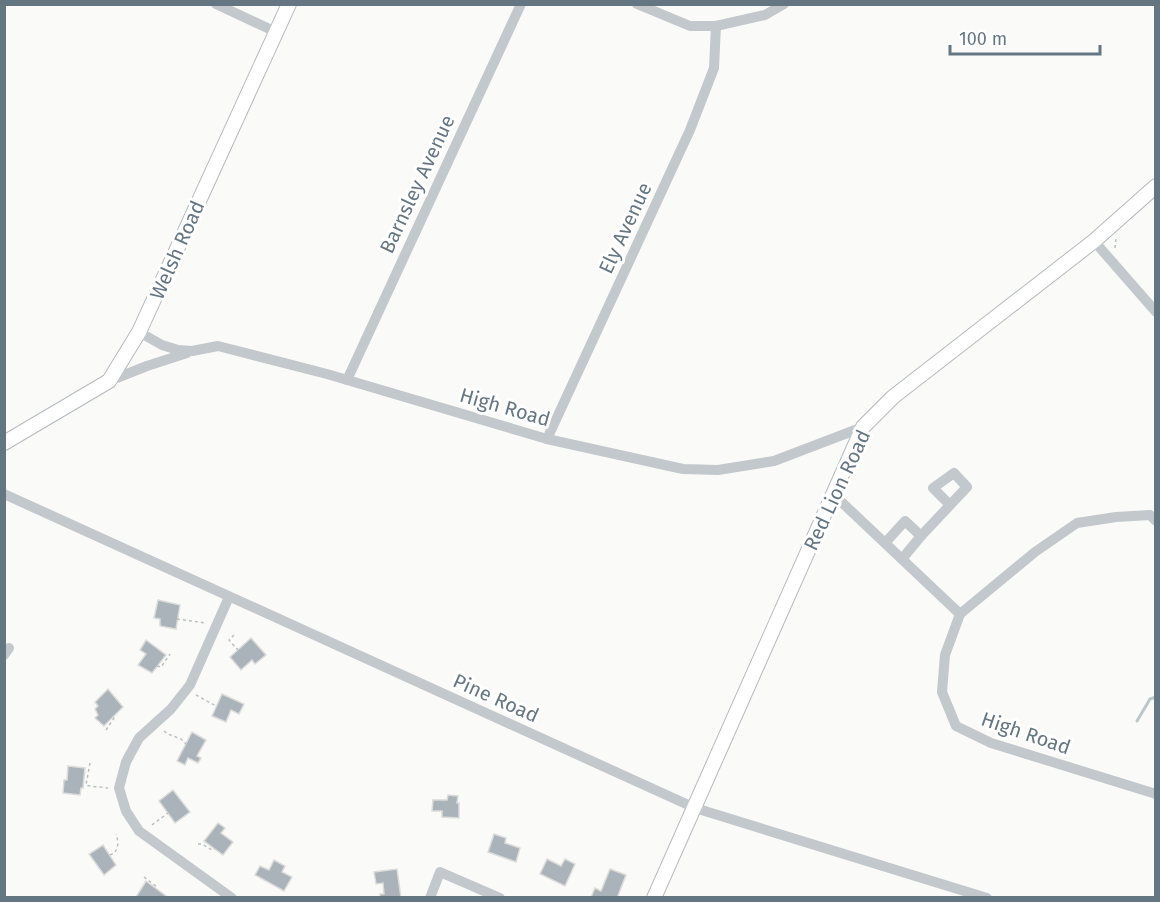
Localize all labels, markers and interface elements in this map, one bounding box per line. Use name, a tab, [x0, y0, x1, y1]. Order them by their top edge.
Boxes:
scale bar	[950, 18, 1100, 56]
text: 100 m	[959, 28, 1007, 50]
street label: Barnsley Avenue	[374, 111, 460, 257]
street label: Ely Avenue	[593, 179, 657, 277]
street label: Welsh Road	[145, 197, 209, 303]
street label: High Road	[457, 383, 553, 431]
street label: Red Lion Road	[799, 426, 875, 554]
street label: Pine Road	[449, 668, 543, 728]
street label: High Road	[978, 707, 1074, 759]

